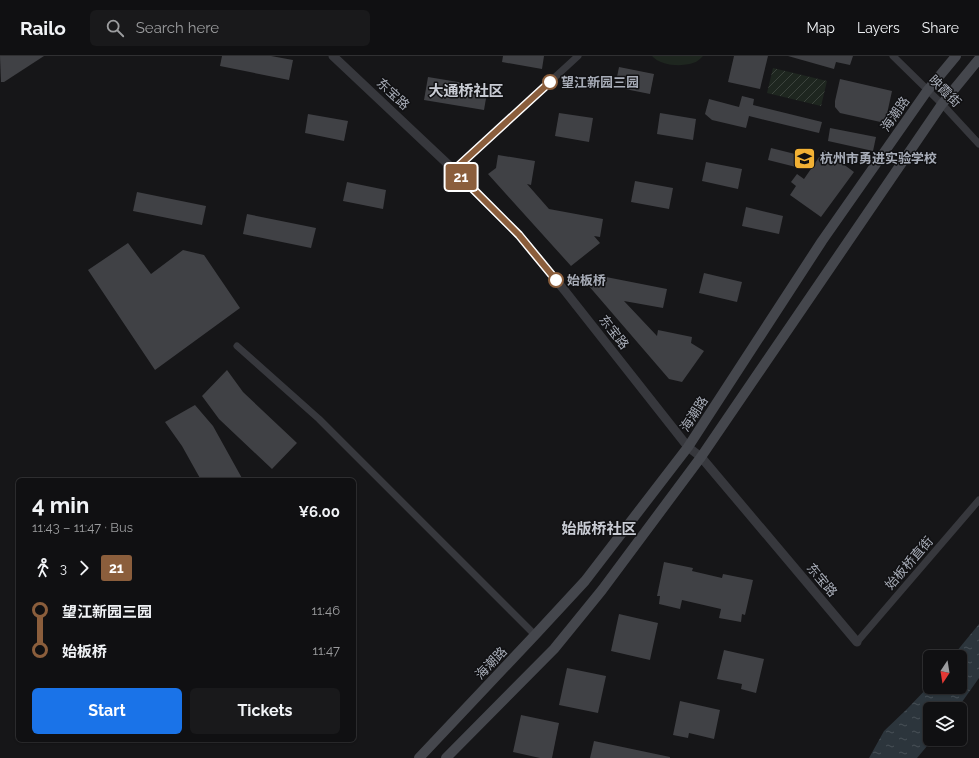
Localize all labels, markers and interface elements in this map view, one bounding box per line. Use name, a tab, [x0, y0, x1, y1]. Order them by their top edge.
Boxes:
search box	[90, 10, 370, 46]
text: Railo	[20, 17, 66, 39]
icon: search	[104, 17, 126, 39]
text: Search here	[136, 19, 219, 37]
text: Map	[807, 20, 835, 36]
text: Layers	[857, 20, 900, 36]
text: Share	[922, 20, 959, 36]
street label: 映霞街	[926, 72, 964, 110]
marker: 望江新园三园	[542, 74, 558, 90]
street label: 东宝路	[374, 75, 412, 113]
place label: 望江新园三园	[561, 75, 639, 90]
district label: 大通桥社区	[428, 82, 504, 100]
street label: 海潮路	[878, 94, 912, 134]
school or university icon: 杭州市勇进实验学校	[791, 145, 817, 171]
place label: 杭州市勇进实验学校	[820, 151, 937, 166]
line badge: 21	[443, 164, 479, 190]
text: 21	[454, 169, 468, 185]
marker: 始板桥	[548, 272, 564, 288]
place label: 始板桥	[567, 273, 606, 288]
street label: 东宝路	[596, 312, 632, 352]
street label: 海潮路	[677, 394, 711, 434]
text: 4 min	[32, 492, 89, 518]
text: ¥6.00	[298, 503, 340, 521]
text: 11:43 – 11:47 · Bus	[32, 520, 133, 535]
district label: 始版桥社区	[561, 520, 637, 538]
street label: 始板桥直街	[882, 534, 936, 592]
icon: walk	[32, 557, 54, 579]
icon: forward	[73, 557, 95, 579]
text: 21	[109, 560, 124, 576]
street label: 东宝路	[804, 560, 840, 600]
text: 3	[60, 561, 67, 576]
text: 望江新园三园	[62, 603, 152, 621]
text: 11:46	[311, 603, 340, 618]
text: 始板桥	[62, 643, 107, 661]
text: 11:47	[312, 643, 340, 658]
street label: 海潮路	[472, 644, 510, 682]
north arrow	[923, 650, 967, 694]
map controls	[923, 650, 967, 746]
button: Start	[32, 688, 182, 734]
button: Tickets	[190, 688, 340, 734]
button: layers	[923, 702, 967, 746]

